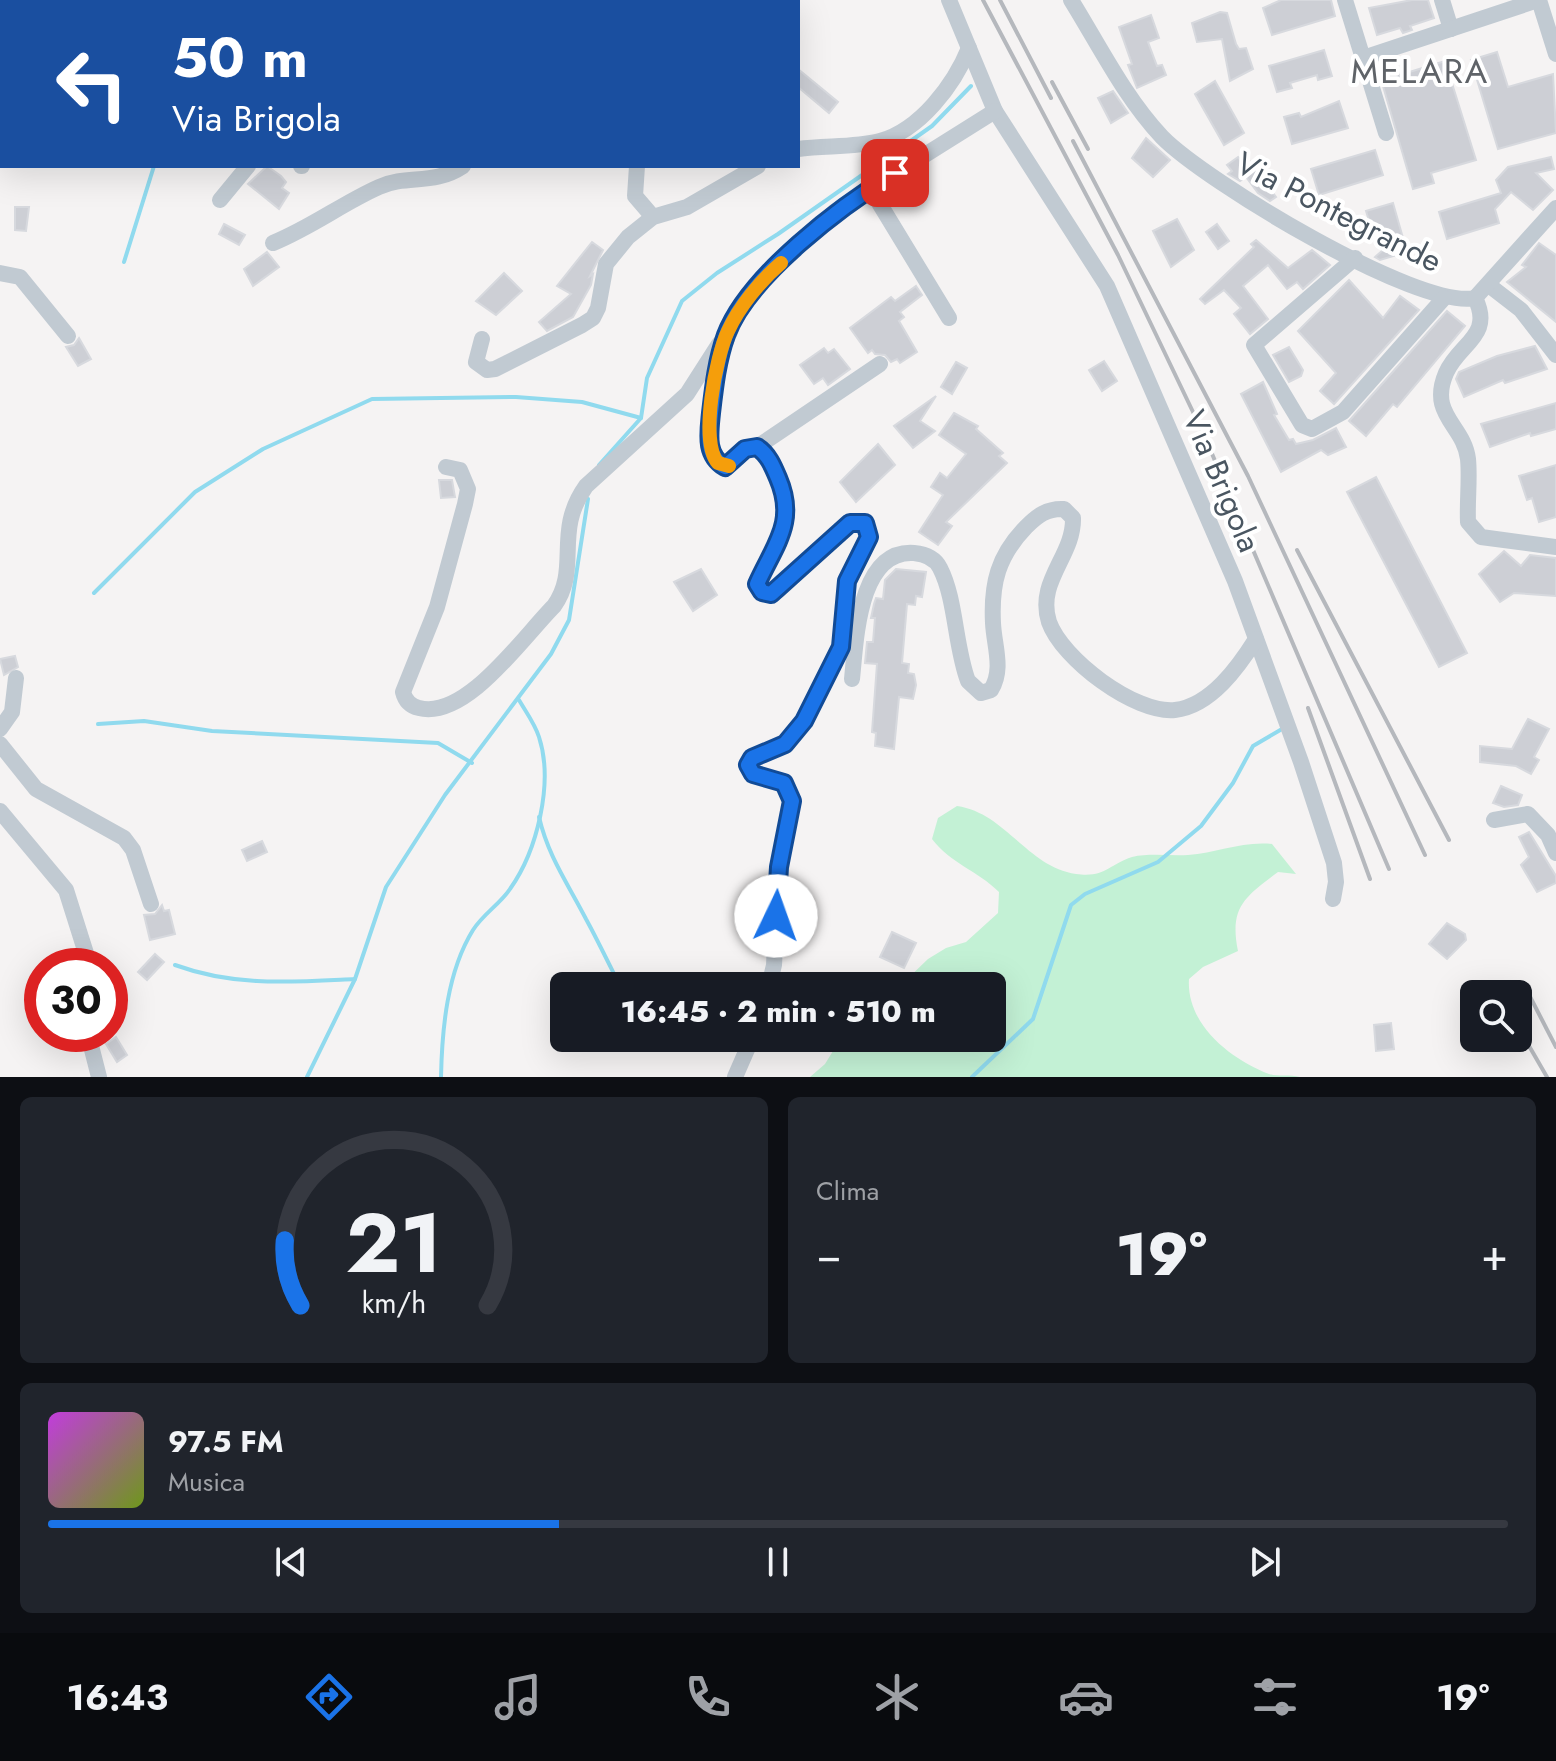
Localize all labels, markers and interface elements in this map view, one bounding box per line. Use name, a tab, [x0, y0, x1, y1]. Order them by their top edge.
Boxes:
text: 50 m	[172, 17, 308, 98]
icon: left	[40, 32, 144, 136]
district label: MELARA	[1351, 47, 1489, 96]
text: Via Brigola	[172, 92, 341, 144]
pin	[861, 139, 929, 207]
street label: Via Pontegrande	[1228, 140, 1450, 284]
icon: arrive	[873, 151, 917, 195]
street label: Via Brigola	[1172, 403, 1272, 559]
position arrow	[734, 874, 818, 958]
speed limit sign: 30	[24, 948, 128, 1052]
map controls	[1460, 980, 1532, 1052]
button: search	[1460, 980, 1532, 1052]
text: 16:45 · 2 min · 510 m	[620, 990, 936, 1033]
text: Clima	[816, 1172, 879, 1210]
text: 21	[346, 1183, 442, 1303]
text: 19°	[1116, 1211, 1207, 1298]
text: −	[816, 1223, 842, 1287]
text: +	[1481, 1223, 1508, 1287]
text: km/h	[362, 1282, 426, 1324]
text: 97.5 FM	[168, 1420, 284, 1463]
text: Musica	[168, 1463, 245, 1501]
icon: previous	[269, 1540, 313, 1584]
icon: pause	[756, 1540, 800, 1584]
icon: next	[1243, 1540, 1287, 1584]
icon: directions	[301, 1669, 357, 1725]
icon: music	[490, 1669, 546, 1725]
icon: phone	[680, 1669, 736, 1725]
icon: climate	[869, 1669, 925, 1725]
icon: car	[1058, 1669, 1114, 1725]
icon: filters	[1247, 1669, 1303, 1725]
text: 16:43	[67, 1671, 168, 1723]
text: 19°	[1436, 1671, 1489, 1723]

